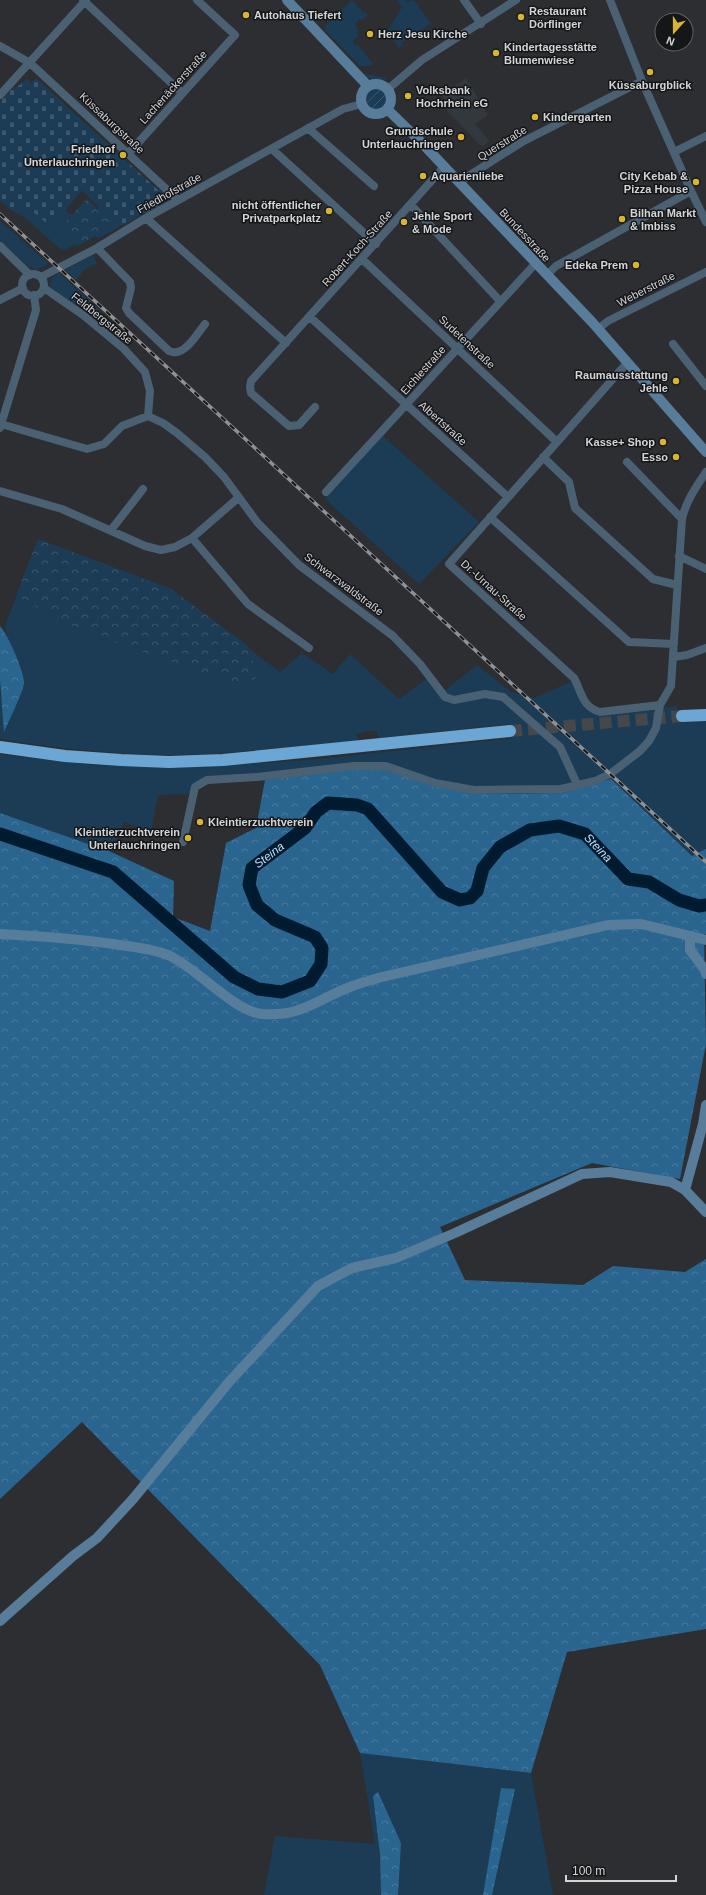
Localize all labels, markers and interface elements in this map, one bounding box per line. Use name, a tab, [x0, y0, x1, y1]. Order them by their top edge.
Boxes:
place label: Restaurant Dörflinger	[529, 5, 587, 30]
place label: Autohaus Tiefert	[254, 9, 342, 21]
marker: Autohaus Tiefert	[241, 10, 251, 20]
marker: Restaurant Dörflinger	[516, 12, 526, 22]
north arrow	[654, 12, 694, 52]
place label: Herz Jesu Kirche	[378, 28, 467, 40]
marker: Herz Jesu Kirche	[365, 29, 375, 39]
text: N	[665, 34, 676, 48]
place label: Kindertagesstätte Blumenwiese	[504, 41, 597, 66]
street label: Lachenäckerstraße	[137, 48, 209, 126]
marker: Kindertagesstätte Blumenwiese	[491, 48, 501, 58]
marker: Küssaburgblick	[645, 67, 655, 77]
place label: Küssaburgblick	[609, 79, 692, 91]
place label: Volksbank Hochrhein eG	[416, 84, 488, 109]
street label: Küssaburgstraße	[77, 90, 147, 156]
marker: Volksbank Hochrhein eG	[403, 91, 413, 101]
place label: Kindergarten	[543, 111, 612, 123]
marker: Kindergarten	[530, 112, 540, 122]
street label: Querstraße	[475, 123, 529, 163]
place label: Grundschule Unterlauchringen	[362, 125, 453, 150]
marker: Grundschule Unterlauchringen	[456, 132, 466, 142]
place label: Friedhof Unterlauchringen	[24, 143, 115, 168]
marker: Friedhof Unterlauchringen	[118, 150, 128, 160]
street label: Friedhofstraße	[135, 170, 203, 216]
place label: Aquarienliebe	[431, 170, 504, 182]
place label: City Kebab & Pizza House	[620, 170, 688, 195]
marker: Aquarienliebe	[418, 171, 428, 181]
marker: City Kebab & Pizza House	[691, 177, 701, 187]
place label: nicht öffentlicher Privatparkplatz	[232, 199, 322, 224]
marker: nicht öffentlicher Privatparkplatz	[324, 206, 334, 216]
street label: Bundesstraße	[497, 206, 553, 264]
street label: Robert-Koch-Straße	[320, 207, 394, 289]
place label: Bilhan Markt & Imbiss	[630, 207, 696, 232]
place label: Jehle Sport & Mode	[412, 210, 472, 235]
marker: Bilhan Markt & Imbiss	[617, 214, 627, 224]
marker: Jehle Sport & Mode	[399, 217, 409, 227]
place label: Edeka Prem	[565, 259, 628, 271]
marker: Edeka Prem	[631, 260, 641, 270]
street label: Weberstraße	[615, 269, 677, 309]
street label: Feldbergstraße	[69, 290, 135, 346]
street label: Sudetenstraße	[437, 313, 497, 371]
street label: Eichlestraße	[398, 343, 448, 397]
place label: Raumausstattung Jehle	[575, 369, 668, 394]
marker: Raumausstattung Jehle	[671, 376, 681, 386]
street label: Albertstraße	[417, 398, 469, 448]
place label: Kasse+ Shop	[586, 436, 655, 448]
marker: Kasse+ Shop	[658, 437, 668, 447]
place label: Esso	[642, 451, 668, 463]
marker: Esso	[671, 452, 681, 462]
street label: Schwarzwaldstraße	[302, 550, 386, 618]
street label: Dr.-Urnau-Straße	[459, 557, 529, 623]
place label: Kleintierzuchtverein	[208, 816, 313, 828]
marker: Kleintierzuchtverein	[195, 817, 205, 827]
place label: Kleintierzuchtverein Unterlauchringen	[75, 826, 180, 851]
water label: Steina	[581, 831, 615, 865]
marker: Kleintierzuchtverein Unterlauchringen	[183, 833, 193, 843]
water label: Steina	[251, 839, 287, 871]
scale bar	[566, 1857, 676, 1883]
text: 100 m	[572, 1864, 605, 1878]

